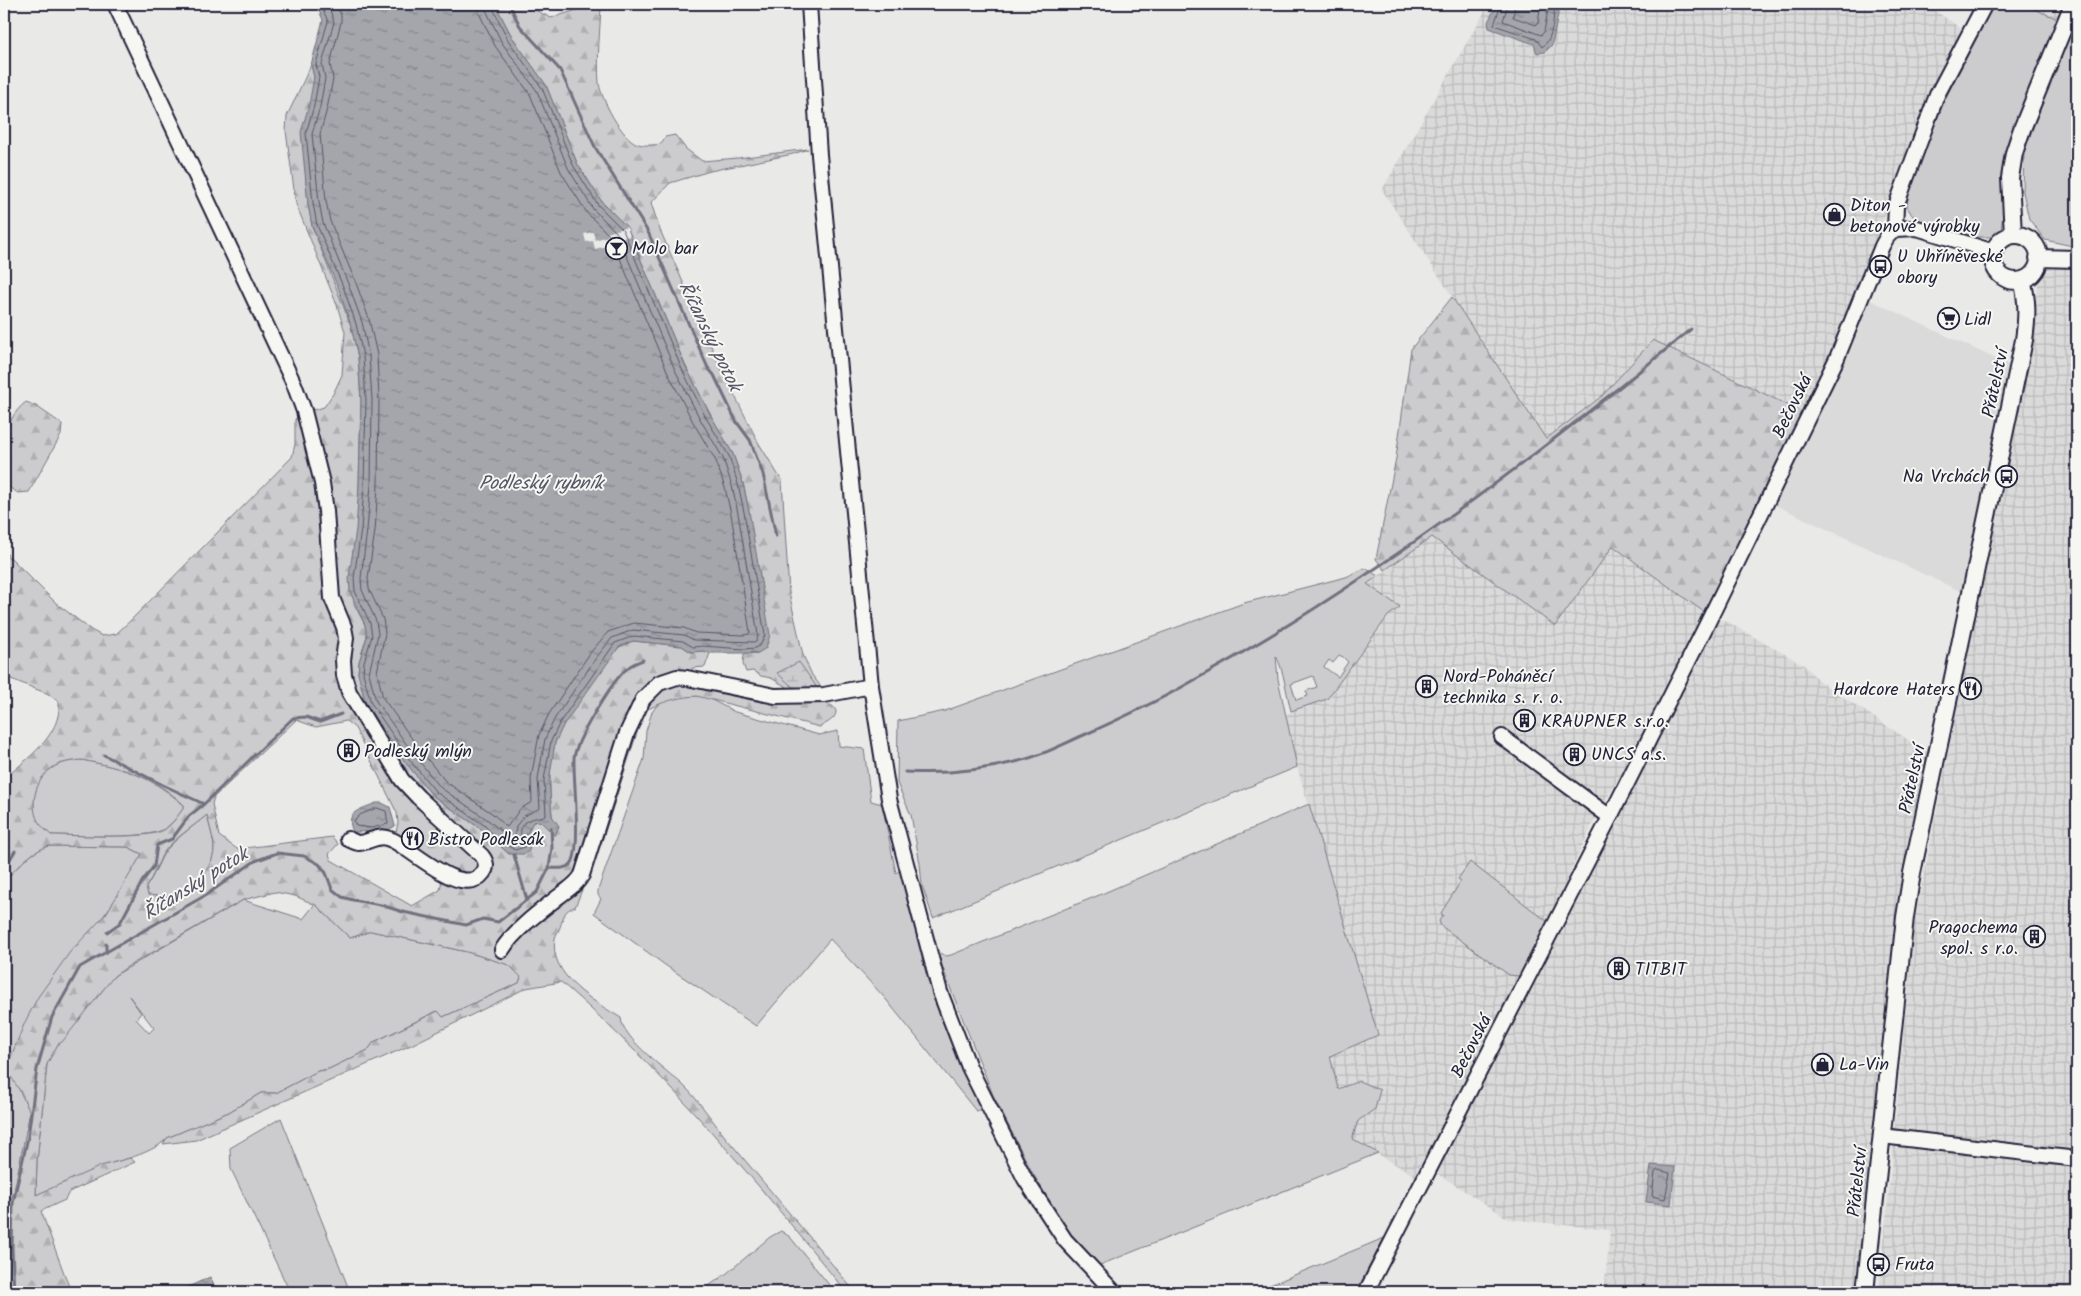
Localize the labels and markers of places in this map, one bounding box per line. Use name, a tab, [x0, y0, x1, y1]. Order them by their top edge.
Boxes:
place label: Diton - betonové výrobky	[1850, 192, 1980, 242]
shop icon: Diton - betonové výrobky	[1822, 203, 1846, 227]
place label: Molo bar	[632, 235, 699, 264]
bar icon: Molo bar	[604, 236, 628, 260]
place label: U Uhříněveské obory	[1897, 243, 2004, 293]
bus stop icon: U Uhříněveské obory	[1869, 254, 1893, 278]
place label: Lidl	[1964, 306, 1992, 335]
supermarket icon: Lidl	[1936, 307, 1960, 331]
place label: Na Vrchách	[1903, 463, 1990, 492]
bus stop icon: Na Vrchách	[1994, 464, 2018, 488]
place label: Nord-Poháněcí technika s. r. o.	[1443, 663, 1563, 713]
building icon: Nord-Poháněcí technika s. r. o.	[1415, 674, 1439, 698]
place label: Hardcore Haters	[1833, 676, 1955, 705]
restaurant icon: Hardcore Haters	[1959, 677, 1983, 701]
place label: KRAUPNER s.r.o.	[1541, 708, 1669, 737]
building icon: KRAUPNER s.r.o.	[1513, 709, 1537, 733]
place label: Podleský mlýn	[364, 738, 472, 767]
building icon: Podleský mlýn	[336, 739, 360, 763]
place label: UNCS a.s.	[1591, 741, 1666, 770]
building icon: UNCS a.s.	[1563, 742, 1587, 766]
place label: Bistro Podlesák	[428, 826, 544, 855]
restaurant icon: Bistro Podlesák	[400, 827, 424, 851]
place label: Pragochema spol. s r.o.	[1929, 914, 2018, 964]
building icon: Pragochema spol. s r.o.	[2022, 925, 2046, 949]
place label: TITBIT	[1635, 956, 1688, 985]
building icon: TITBIT	[1607, 957, 1631, 981]
place label: La-Vin	[1839, 1051, 1889, 1080]
shop icon: La-Vin	[1811, 1052, 1835, 1076]
place label: Fruta	[1895, 1251, 1934, 1280]
bus stop icon: Fruta	[1867, 1252, 1891, 1276]

